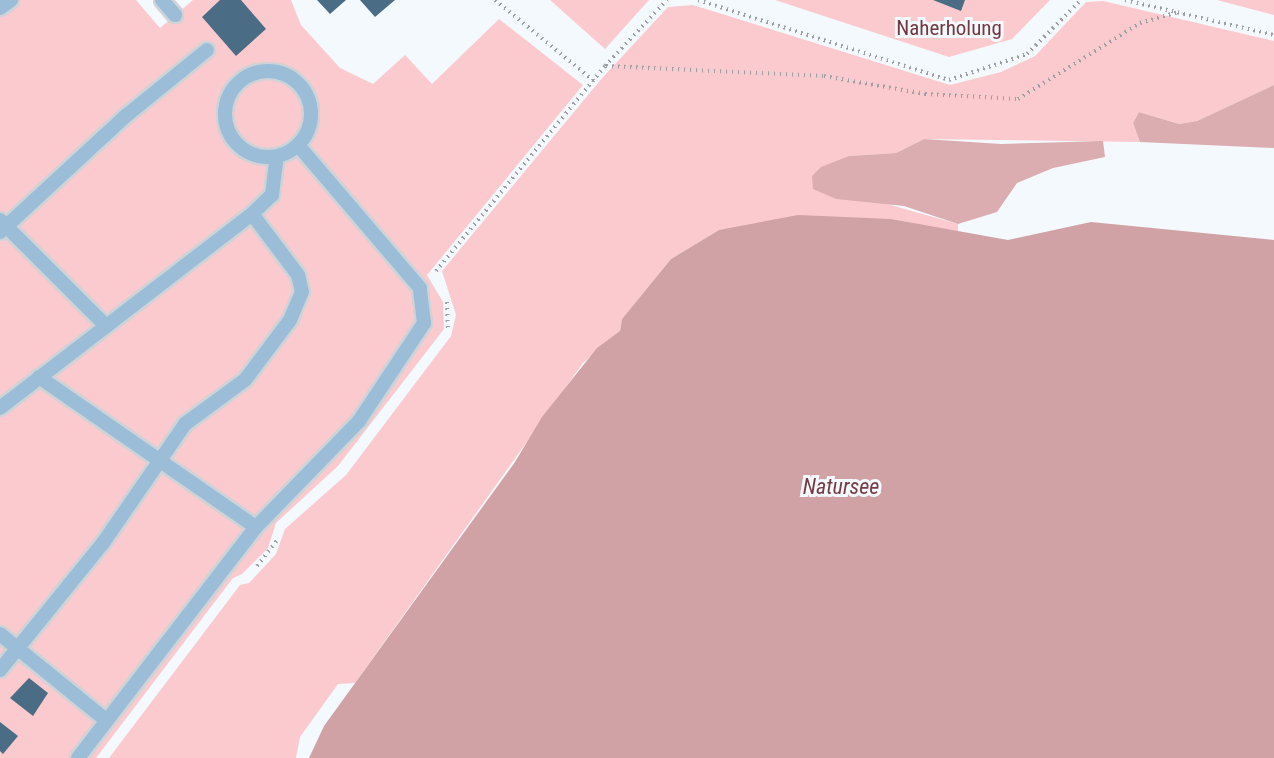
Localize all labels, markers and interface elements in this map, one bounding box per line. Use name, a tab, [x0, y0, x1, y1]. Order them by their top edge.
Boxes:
park label: Naherholung	[896, 15, 1002, 41]
water label: Natursee	[803, 474, 879, 500]

